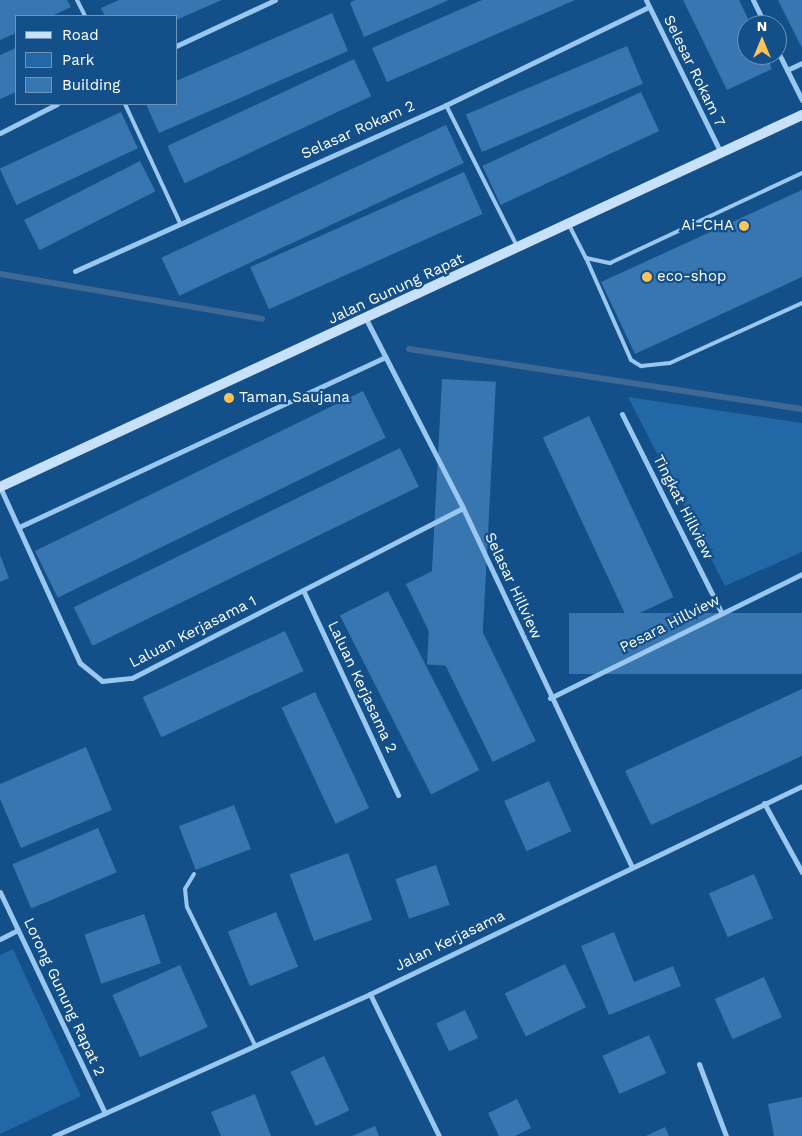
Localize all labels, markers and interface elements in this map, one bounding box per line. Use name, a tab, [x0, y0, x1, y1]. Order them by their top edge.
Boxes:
street label: Selesar Rokam 7	[659, 12, 729, 130]
legend	[15, 15, 178, 105]
north arrow	[737, 15, 787, 65]
text: N	[757, 18, 767, 34]
text: Road	[62, 26, 99, 44]
text: Park	[62, 51, 94, 69]
text: Building	[62, 76, 120, 94]
street label: Selasar Rokam 2	[298, 97, 418, 163]
place label: Ai-CHA	[681, 217, 734, 235]
marker: Ai-CHA	[738, 220, 750, 232]
street label: Jalan Gunung Rapat	[325, 250, 467, 328]
place label: eco-shop	[657, 268, 726, 286]
marker: eco-shop	[641, 271, 653, 283]
place label: Taman Saujana	[239, 389, 350, 407]
marker: Taman Saujana	[223, 392, 235, 404]
street label: Tingkat Hillview	[649, 452, 717, 562]
street label: Selasar Hillview	[480, 530, 546, 642]
street label: Pesara Hillview	[617, 591, 723, 657]
street label: Laluan Kerjasama 1	[126, 592, 260, 672]
street label: Laluan Kerjasama 2	[323, 618, 401, 756]
street label: Jalan Kerjasama	[392, 907, 508, 975]
street label: Lorong Gunung Rapat 2	[19, 915, 109, 1079]

